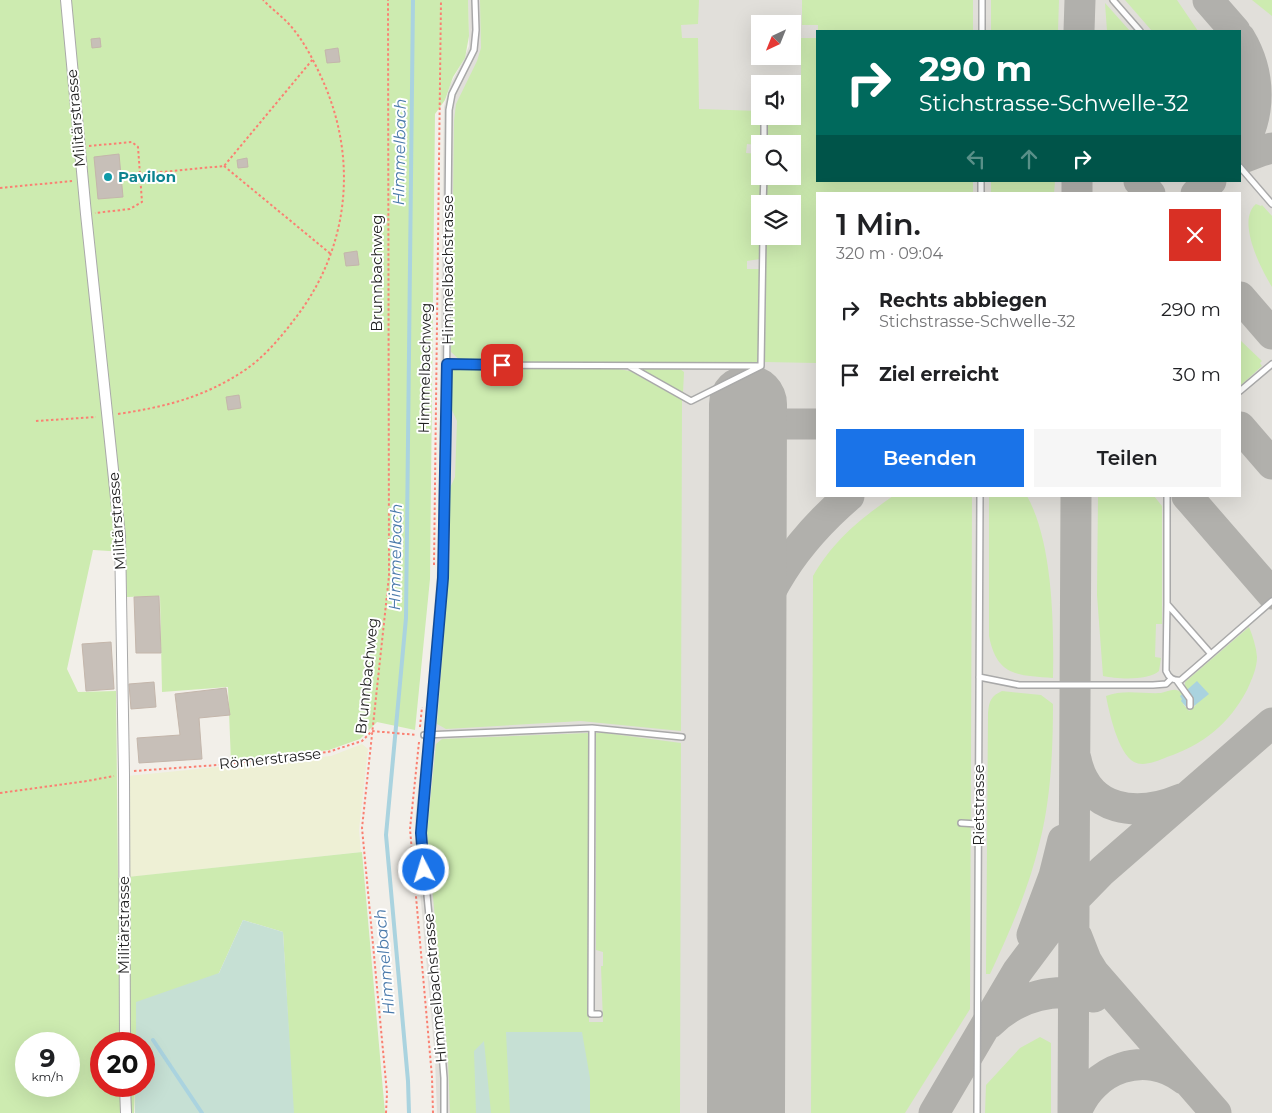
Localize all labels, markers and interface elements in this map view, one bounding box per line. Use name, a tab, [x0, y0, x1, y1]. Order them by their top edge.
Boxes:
north arrow	[751, 15, 801, 65]
map controls	[751, 15, 801, 245]
text: 290 m	[919, 47, 1032, 90]
icon: right	[836, 50, 901, 115]
street label: Militärstrasse	[62, 68, 89, 168]
button: sound	[751, 75, 801, 125]
text: Stichstrasse-Schwelle-32	[919, 90, 1189, 117]
water label: Himmelbach	[389, 99, 410, 205]
button: search	[751, 135, 801, 185]
icon: left	[962, 145, 990, 173]
icon: ahead	[1015, 145, 1043, 173]
icon: right	[1068, 145, 1096, 173]
place label: Pavilon	[118, 167, 176, 186]
marker: Pavilon	[102, 171, 114, 183]
street label: Himmelbachstrasse	[438, 195, 457, 345]
button: layers	[751, 195, 801, 245]
text: 1 Min.	[836, 206, 921, 243]
button: close	[1169, 209, 1221, 261]
street label: Brunnbachweg	[367, 214, 386, 332]
text: 320 m · 09:04	[836, 244, 943, 263]
text: Rechts abbiegen	[879, 289, 1047, 312]
icon: right	[836, 296, 864, 324]
text: 290 m	[1161, 298, 1221, 321]
street label: Himmelbachweg	[414, 302, 435, 434]
text: Stichstrasse-Schwelle-32	[879, 312, 1075, 331]
pin	[481, 344, 523, 386]
icon: arrive	[488, 351, 516, 379]
icon: arrive	[836, 361, 864, 389]
text: Ziel erreicht	[879, 363, 999, 386]
text: 30 m	[1173, 363, 1221, 386]
button: Beenden	[836, 429, 1024, 487]
button: Teilen	[1034, 429, 1221, 487]
street label: Militärstrasse	[104, 471, 129, 571]
water label: Himmelbach	[385, 504, 406, 610]
street label: Brunnbachweg	[351, 617, 382, 735]
street label: Römerstrasse	[218, 744, 322, 773]
street label: Rietstrasse	[969, 764, 988, 846]
position arrow	[397, 843, 449, 895]
street label: Militärstrasse	[114, 876, 133, 974]
water label: Himmelbach	[370, 908, 399, 1016]
street label: Himmelbachstrasse	[419, 913, 451, 1064]
speed limit sign: 20	[90, 1032, 155, 1097]
text: 9	[40, 1043, 55, 1073]
text: km/h	[31, 1069, 64, 1084]

